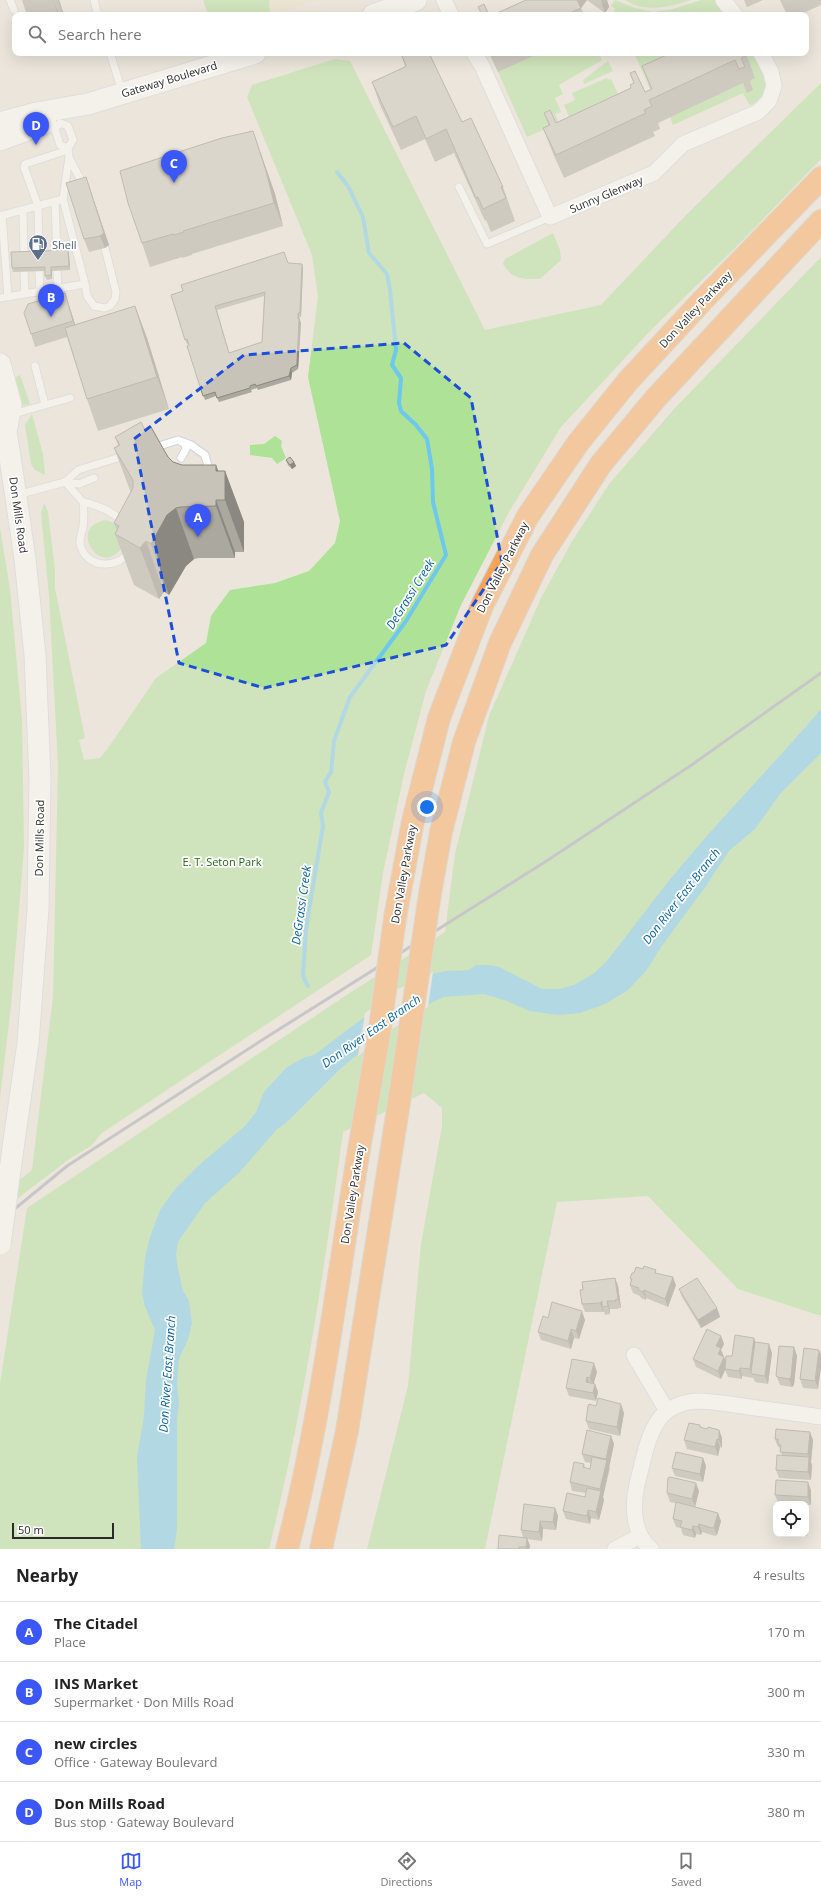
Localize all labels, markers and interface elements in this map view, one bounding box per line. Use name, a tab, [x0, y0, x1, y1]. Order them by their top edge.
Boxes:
search box	[12, 12, 809, 56]
icon: search	[26, 23, 48, 45]
text: Search here	[58, 24, 142, 44]
street label: Gateway Boulevard	[119, 57, 219, 101]
pin: D	[23, 112, 49, 145]
pin: C	[161, 150, 187, 183]
street label: Sunny Glenway	[567, 172, 646, 216]
fuel station icon: Shell	[27, 233, 49, 261]
place label: Shell	[52, 237, 77, 252]
street label: Don Valley Parkway	[655, 267, 735, 351]
pin: B	[38, 284, 64, 317]
street label: Don Mills Road	[6, 476, 32, 554]
pin: A	[185, 504, 211, 537]
street label: Don Valley Parkway	[473, 519, 532, 615]
water label: DeGrassi Creek	[382, 555, 439, 632]
your location	[417, 797, 437, 817]
street label: Don Mills Road	[31, 799, 47, 877]
street label: Don Valley Parkway	[387, 823, 419, 925]
water label: Don River East Branch	[638, 844, 724, 947]
park label: E. T. Seton Park	[182, 854, 262, 869]
water label: DeGrassi Creek	[287, 863, 315, 946]
water label: Don River East Branch	[318, 990, 424, 1072]
street label: Don Valley Parkway	[337, 1143, 367, 1245]
water label: Don River East Branch	[154, 1315, 180, 1433]
map controls	[773, 1501, 809, 1537]
button: locate	[773, 1501, 809, 1537]
scale bar	[12, 1521, 114, 1540]
text: 50 m	[18, 1522, 44, 1537]
text: Nearby	[16, 1564, 78, 1587]
text: 4 results	[753, 1566, 805, 1584]
text: The Citadel	[54, 1613, 138, 1633]
text: A	[25, 1623, 33, 1641]
text: 170 m	[767, 1623, 805, 1641]
text: Place	[54, 1633, 86, 1651]
text: INS Market	[54, 1673, 138, 1693]
text: B	[25, 1683, 33, 1701]
text: 300 m	[767, 1683, 805, 1701]
text: Supermarket · Don Mills Road	[54, 1693, 234, 1711]
text: new circles	[54, 1733, 137, 1753]
text: C	[25, 1743, 33, 1761]
text: 330 m	[767, 1743, 805, 1761]
text: Office · Gateway Boulevard	[54, 1753, 217, 1771]
text: Don Mills Road	[54, 1793, 165, 1813]
text: D	[24, 1803, 34, 1821]
text: 380 m	[767, 1803, 805, 1821]
text: Bus stop · Gateway Boulevard	[54, 1813, 234, 1831]
tab: Map	[119, 1850, 142, 1889]
tab: Directions	[381, 1850, 433, 1889]
tab: Saved	[671, 1850, 702, 1889]

